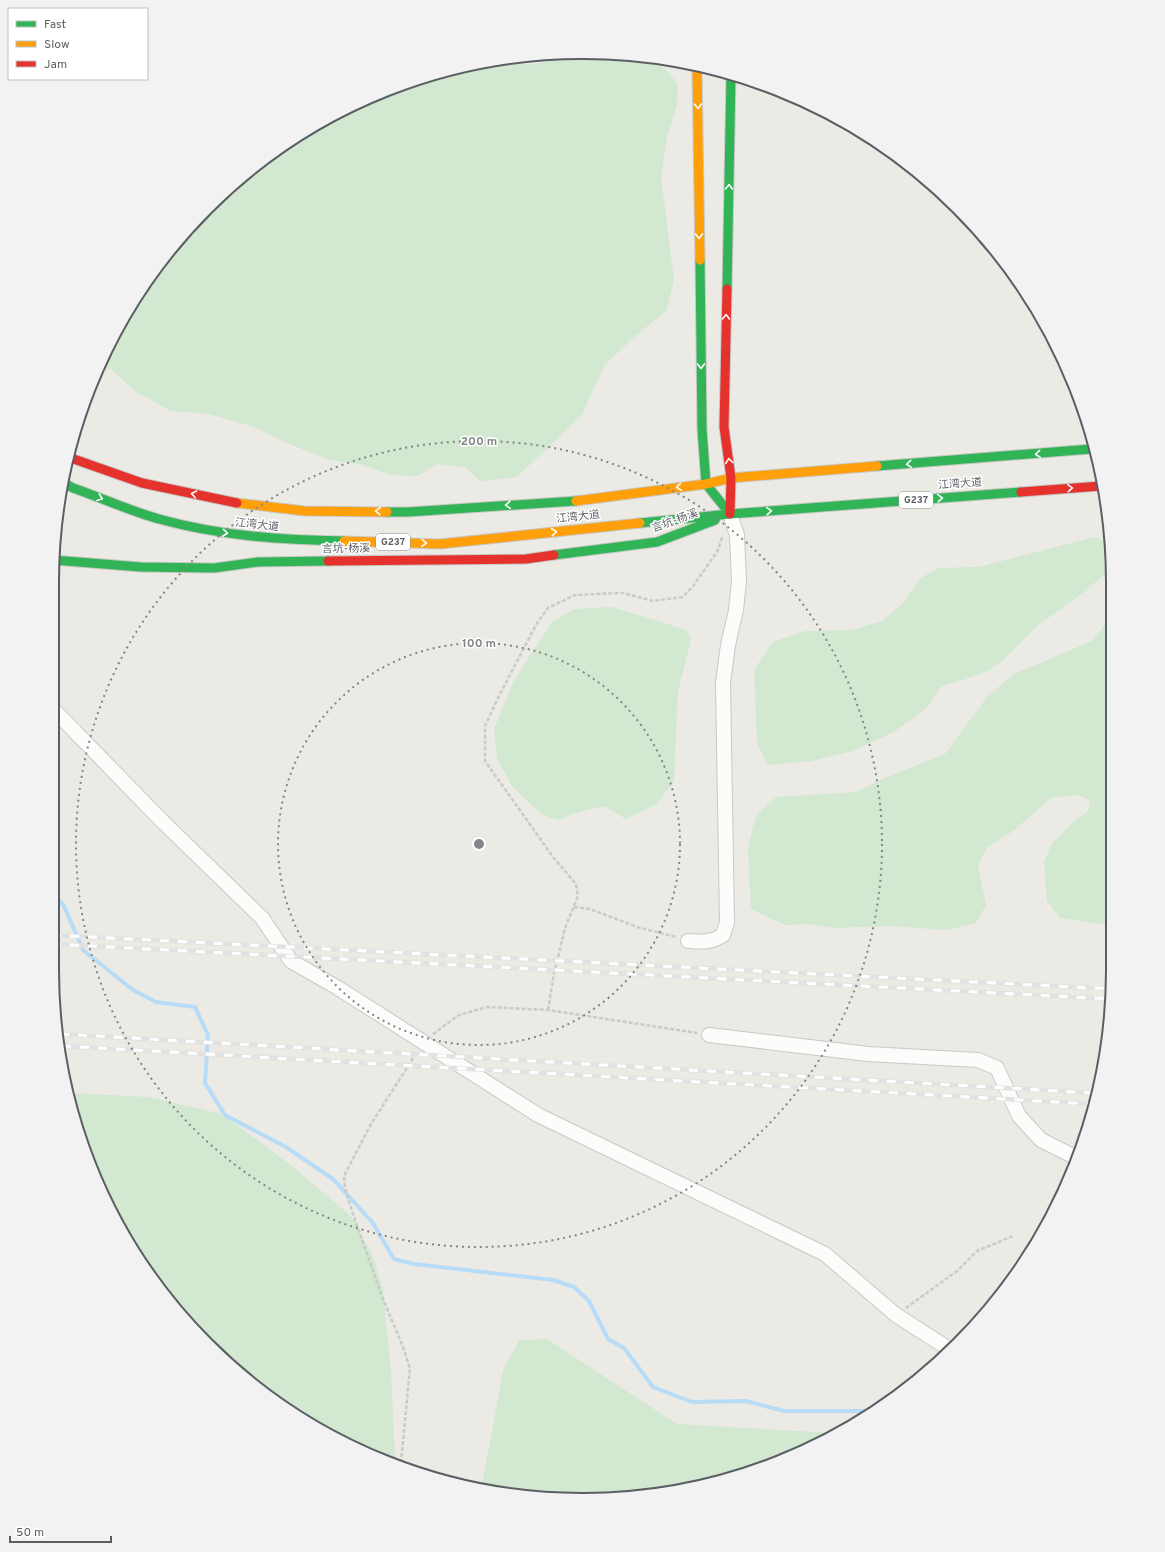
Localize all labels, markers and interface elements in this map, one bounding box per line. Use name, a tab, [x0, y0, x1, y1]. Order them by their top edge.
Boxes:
legend	[8, 8, 148, 80]
text: Fast	[44, 17, 66, 33]
text: Slow	[44, 37, 70, 53]
text: Jam	[44, 57, 67, 73]
one-way arrow	[694, 103, 702, 109]
one-way arrow	[725, 184, 733, 190]
one-way arrow	[695, 233, 703, 239]
one-way arrow	[722, 314, 731, 320]
one-way arrow	[697, 363, 705, 369]
text: 200 m	[461, 434, 497, 450]
one-way arrow	[1035, 449, 1042, 458]
one-way arrow	[725, 458, 734, 464]
one-way arrow	[906, 459, 912, 468]
street label: 江湾大道	[938, 475, 982, 493]
one-way arrow	[676, 482, 682, 491]
one-way arrow	[1067, 484, 1073, 493]
one-way arrow	[191, 491, 197, 499]
road number: G237	[899, 492, 933, 508]
one-way arrow	[96, 493, 103, 501]
one-way arrow	[937, 494, 943, 503]
one-way arrow	[505, 501, 511, 510]
street label: 言坑-杨溪	[650, 506, 700, 536]
one-way arrow	[766, 506, 772, 515]
one-way arrow	[375, 507, 381, 515]
street label: 江湾大道	[555, 508, 601, 526]
street label: 江湾大道	[234, 516, 280, 534]
one-way arrow	[551, 528, 557, 537]
one-way arrow	[222, 529, 228, 538]
road number: G237	[376, 534, 410, 550]
one-way arrow	[421, 539, 427, 547]
street label: 言坑-杨溪	[322, 542, 370, 556]
text: 100 m	[462, 636, 496, 652]
centre of rings	[472, 837, 486, 851]
scale bar	[10, 1518, 111, 1544]
text: 50 m	[16, 1525, 44, 1541]

